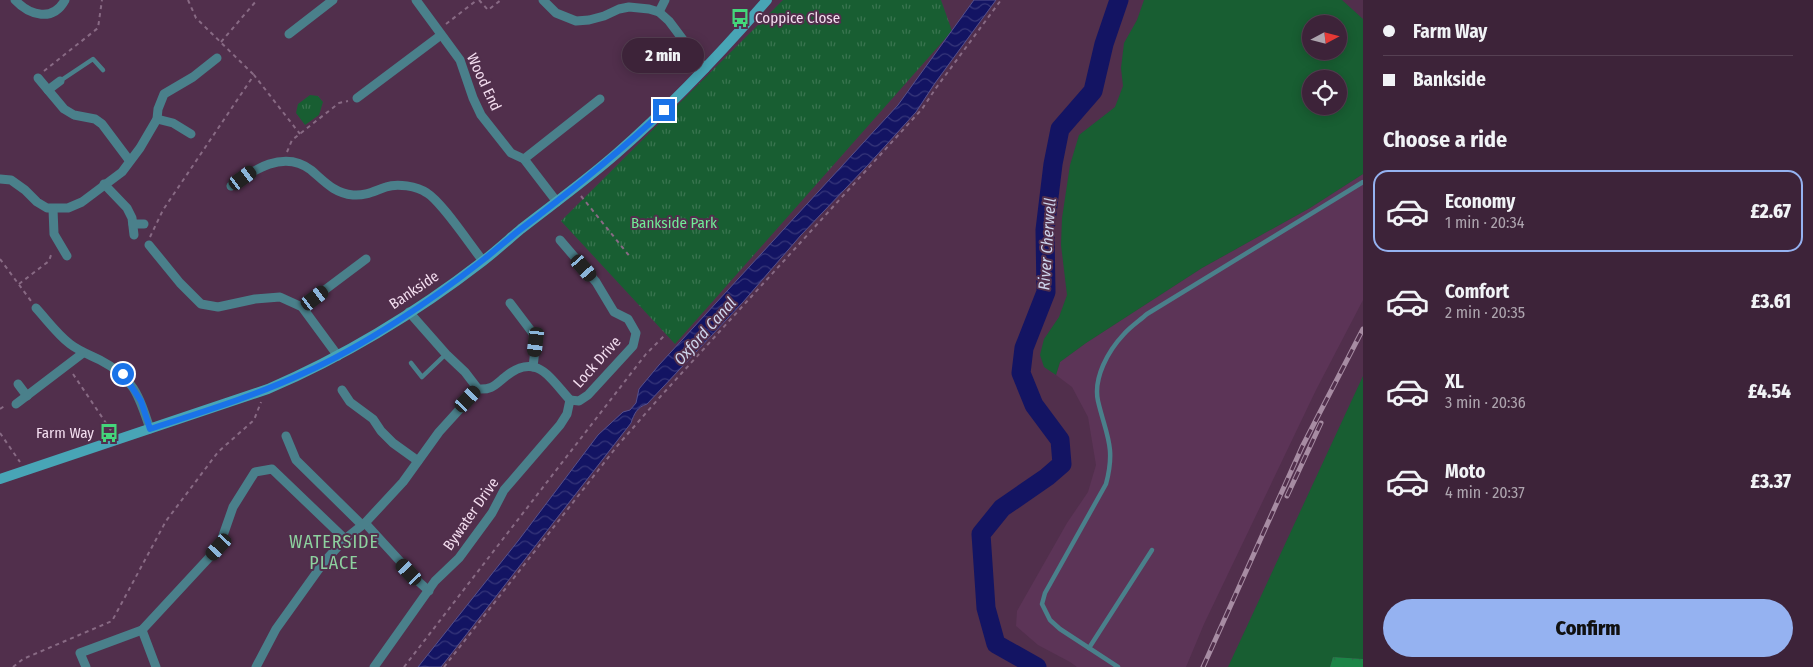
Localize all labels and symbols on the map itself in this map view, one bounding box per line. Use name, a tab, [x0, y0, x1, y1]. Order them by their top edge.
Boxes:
bus stop icon: Coppice Close	[729, 7, 751, 29]
place label: Coppice Close	[755, 9, 840, 27]
north arrow	[1302, 15, 1348, 60]
callout: 2 min	[623, 38, 705, 72]
street label: Wood End	[463, 50, 505, 114]
route end	[653, 99, 675, 121]
car	[226, 163, 259, 193]
water label: River Cherwell	[1034, 197, 1060, 291]
park label: Bankside Park	[631, 214, 717, 232]
car	[568, 252, 599, 284]
street label: Bankside	[386, 267, 442, 313]
car	[298, 283, 331, 313]
water label: Oxford Canal	[670, 293, 740, 369]
car	[526, 326, 545, 358]
street label: Lock Drive	[569, 333, 625, 391]
route start	[112, 363, 134, 385]
car	[452, 383, 483, 415]
bus stop icon: Farm Way	[98, 422, 120, 444]
place label: Farm Way	[36, 424, 94, 442]
street label: Bywater Drive	[439, 474, 503, 554]
car	[203, 531, 234, 563]
district label: WATERSIDE PLACE	[289, 531, 379, 574]
car	[393, 556, 424, 588]

